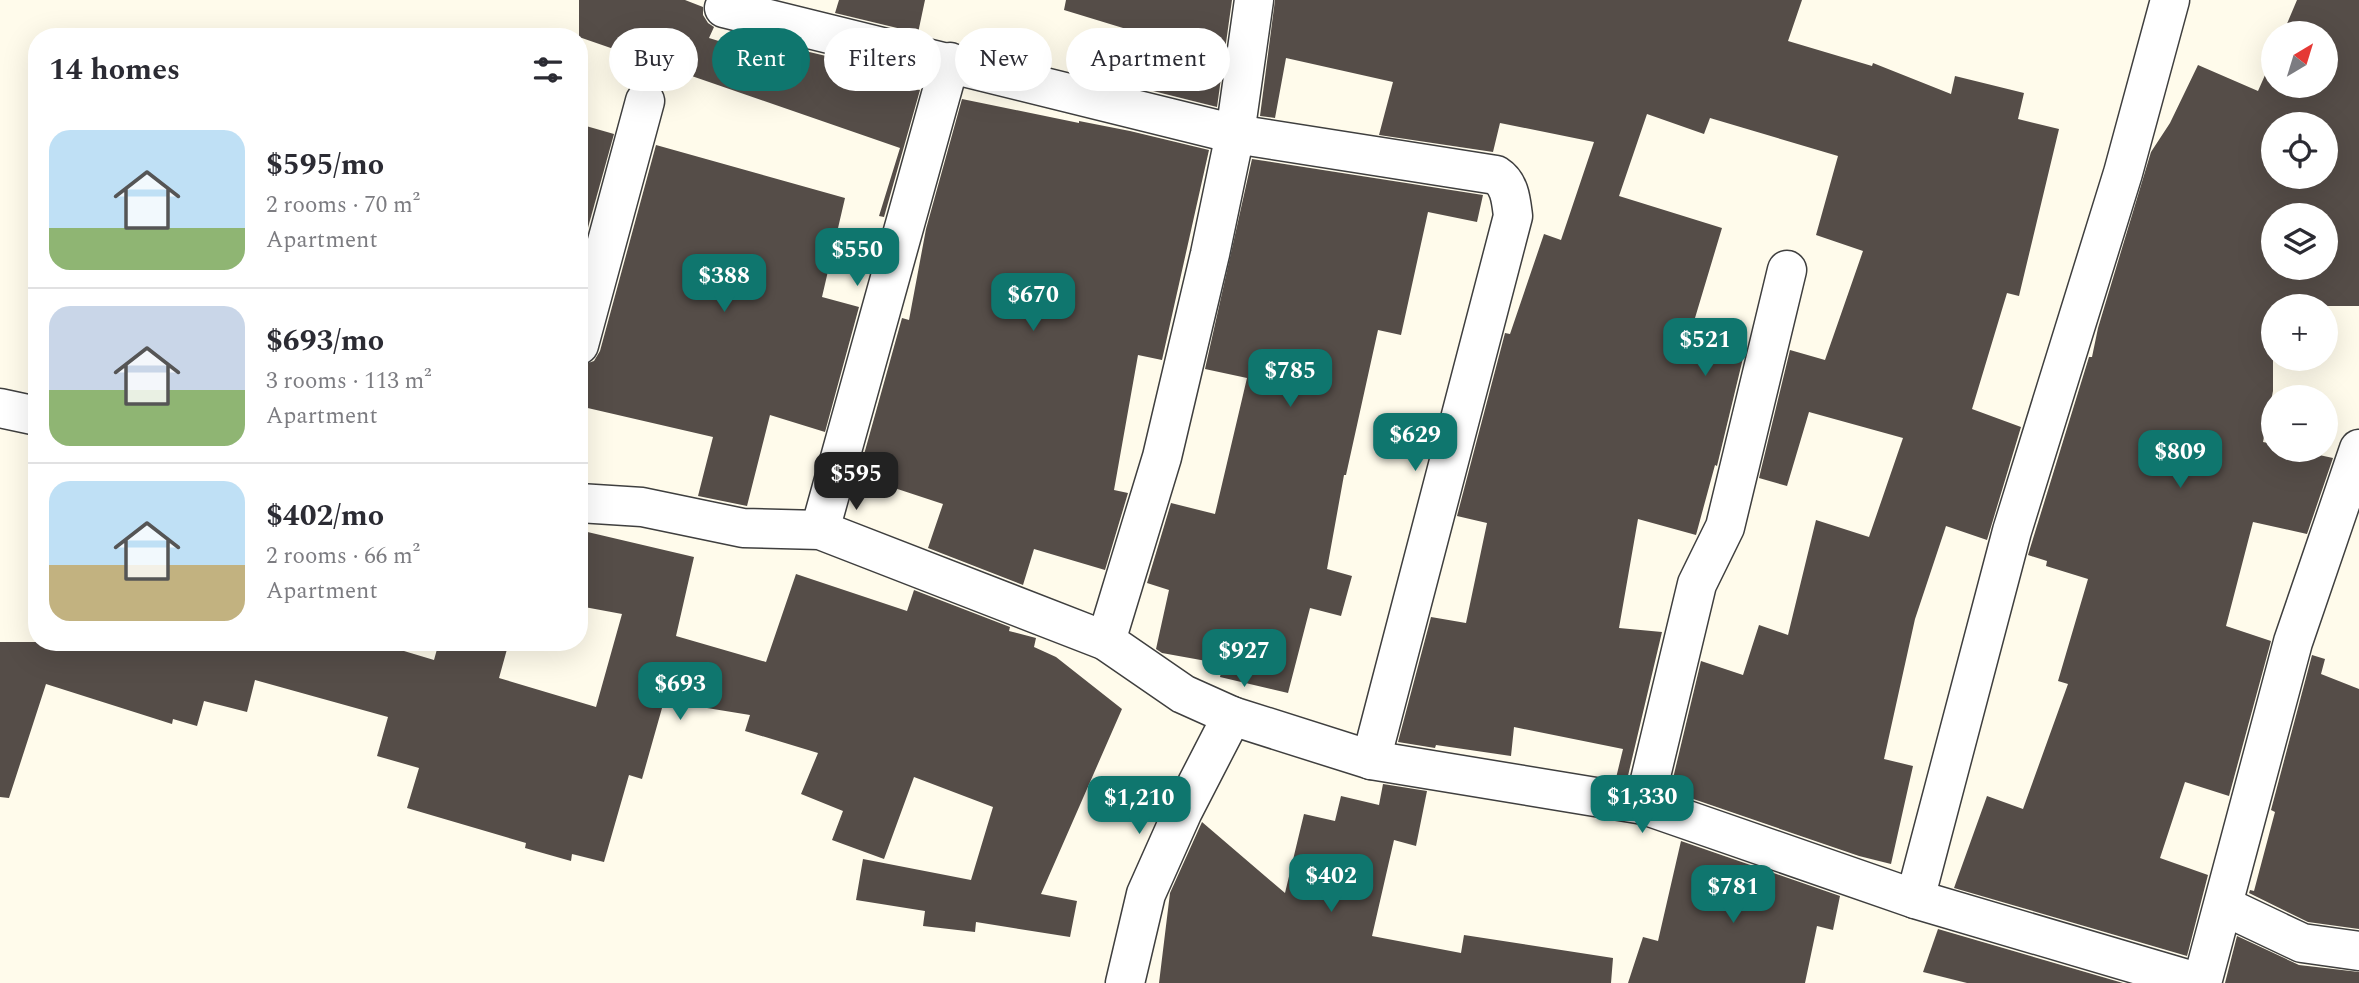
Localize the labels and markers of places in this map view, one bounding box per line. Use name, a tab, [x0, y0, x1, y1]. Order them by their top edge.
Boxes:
pin: $550	[816, 229, 898, 288]
pin: $388	[683, 254, 765, 314]
pin: $670	[992, 274, 1074, 333]
pin: $521	[1664, 318, 1746, 378]
pin: $785	[1249, 350, 1331, 409]
pin: $629	[1374, 414, 1456, 473]
pin: $809	[2139, 430, 2221, 490]
pin: $595	[815, 452, 897, 512]
pin: $927	[1203, 630, 1285, 689]
pin: $693	[639, 662, 721, 722]
pin: $1,210	[1082, 776, 1196, 836]
pin: $1,330	[1585, 776, 1699, 835]
pin: $402	[1290, 855, 1372, 914]
pin: $781	[1692, 866, 1774, 925]

